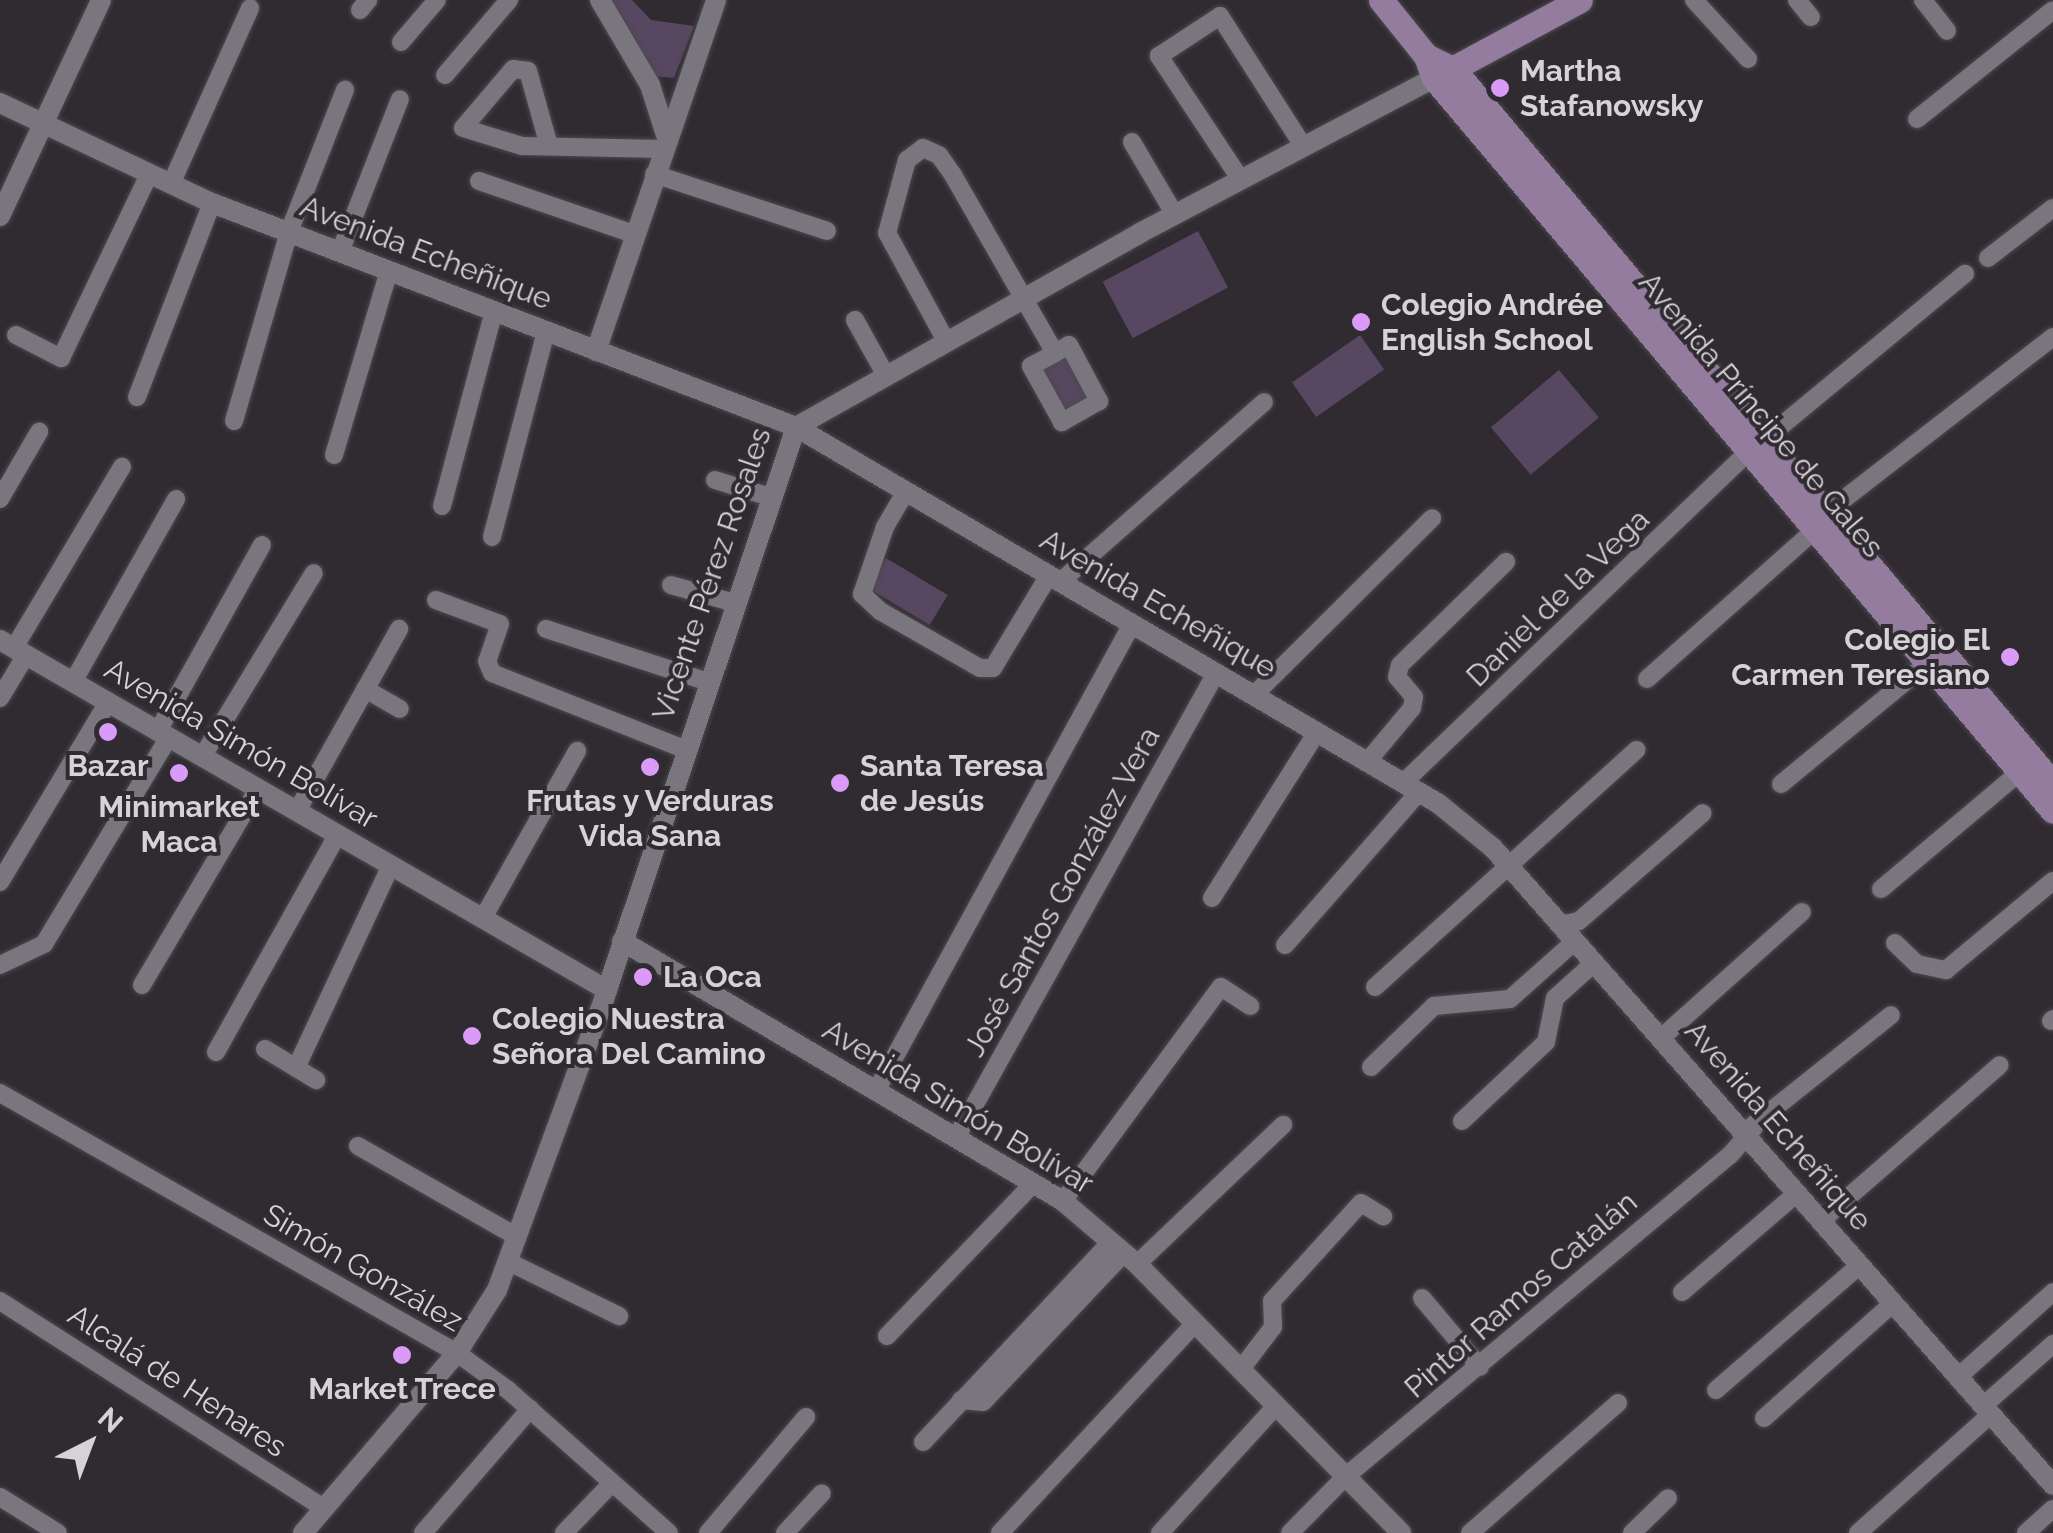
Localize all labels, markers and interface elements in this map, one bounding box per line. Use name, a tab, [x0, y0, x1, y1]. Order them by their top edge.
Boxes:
place label: Martha Stafanowsky	[1520, 53, 1704, 124]
marker: Martha Stafanowsky	[1489, 77, 1511, 99]
street label: Avenida Echeñique	[295, 188, 557, 318]
street label: Avenida Príncipe de Gales	[1631, 265, 1891, 565]
place label: Colegio Andrée English School	[1381, 287, 1604, 358]
marker: Colegio Andrée English School	[1350, 311, 1372, 333]
street label: Vicente Pérez Rosales	[645, 423, 779, 725]
street label: Daniel de la Vega	[1458, 501, 1658, 695]
street label: Avenida Echeñique	[1034, 522, 1282, 686]
place label: Colegio El Carmen Teresiano	[1730, 622, 1990, 692]
marker: Colegio El Carmen Teresiano	[1999, 646, 2021, 668]
street label: Avenida Simón Bolívar	[98, 651, 384, 837]
marker: Bazar	[97, 721, 119, 743]
street label: José Santos González Vera	[956, 721, 1168, 1063]
place label: Bazar	[67, 748, 149, 784]
place label: Santa Teresa de Jesús	[860, 748, 1045, 818]
marker: Frutas y Verduras Vida Sana	[639, 756, 661, 778]
marker: Minimarket Maca	[168, 762, 190, 784]
marker: Santa Teresa de Jesús	[829, 772, 851, 794]
place label: Frutas y Verduras Vida Sana	[525, 783, 775, 854]
place label: Minimarket Maca	[98, 789, 260, 860]
place label: La Oca	[663, 959, 762, 995]
marker: La Oca	[632, 966, 654, 988]
place label: Colegio Nuestra Señora Del Camino	[492, 1001, 766, 1072]
street label: Avenida Simón Bolívar	[816, 1012, 1100, 1202]
street label: Avenida Echeñique	[1677, 1014, 1879, 1238]
marker: Colegio Nuestra Señora Del Camino	[461, 1025, 483, 1047]
street label: Pintor Ramos Catalán	[1397, 1184, 1645, 1406]
street label: Simón González	[257, 1197, 469, 1339]
street label: Alcalá de Henares	[61, 1297, 293, 1465]
marker: Market Trece	[391, 1344, 413, 1366]
place label: Market Trece	[308, 1371, 496, 1407]
north arrow	[40, 1393, 140, 1493]
text: N	[91, 1401, 129, 1440]

